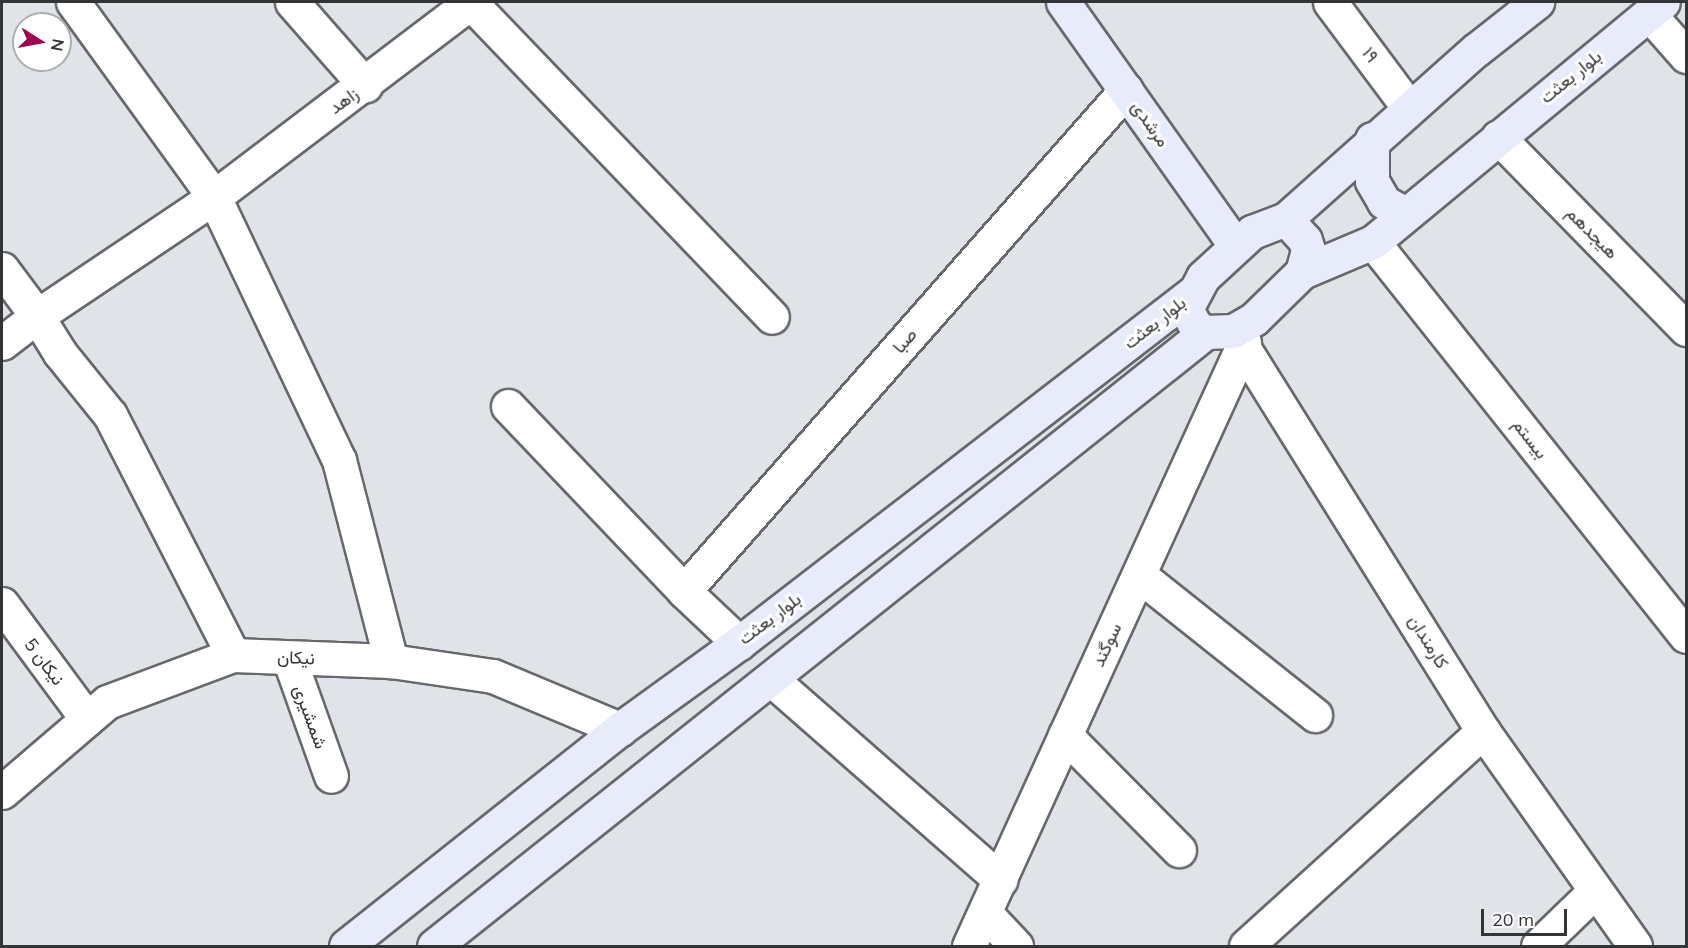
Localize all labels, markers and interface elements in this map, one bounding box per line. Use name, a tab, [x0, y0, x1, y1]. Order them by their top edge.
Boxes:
north arrow	[12, 12, 72, 72]
text: N	[47, 37, 69, 53]
street label: ۱۹	[1357, 43, 1383, 67]
street label: بلوار بعثت	[1536, 46, 1606, 108]
street label: زاهد	[325, 83, 363, 119]
street label: مرشدی	[1126, 97, 1174, 151]
street label: هیجدهم	[1561, 202, 1623, 264]
street label: بلوار بعثت	[1120, 292, 1190, 354]
street label: صبا	[888, 324, 922, 358]
street label: بیستم	[1508, 415, 1552, 463]
street label: بلوار بعثت	[734, 588, 806, 650]
street label: کارمندان	[1403, 611, 1453, 673]
street label: سوگند	[1088, 620, 1126, 670]
street label: نیکان 5	[19, 634, 69, 690]
street label: نیکان	[277, 647, 315, 669]
street label: شمشیری	[288, 682, 332, 752]
scale bar	[1484, 897, 1570, 935]
text: 20 m	[1492, 908, 1534, 931]

